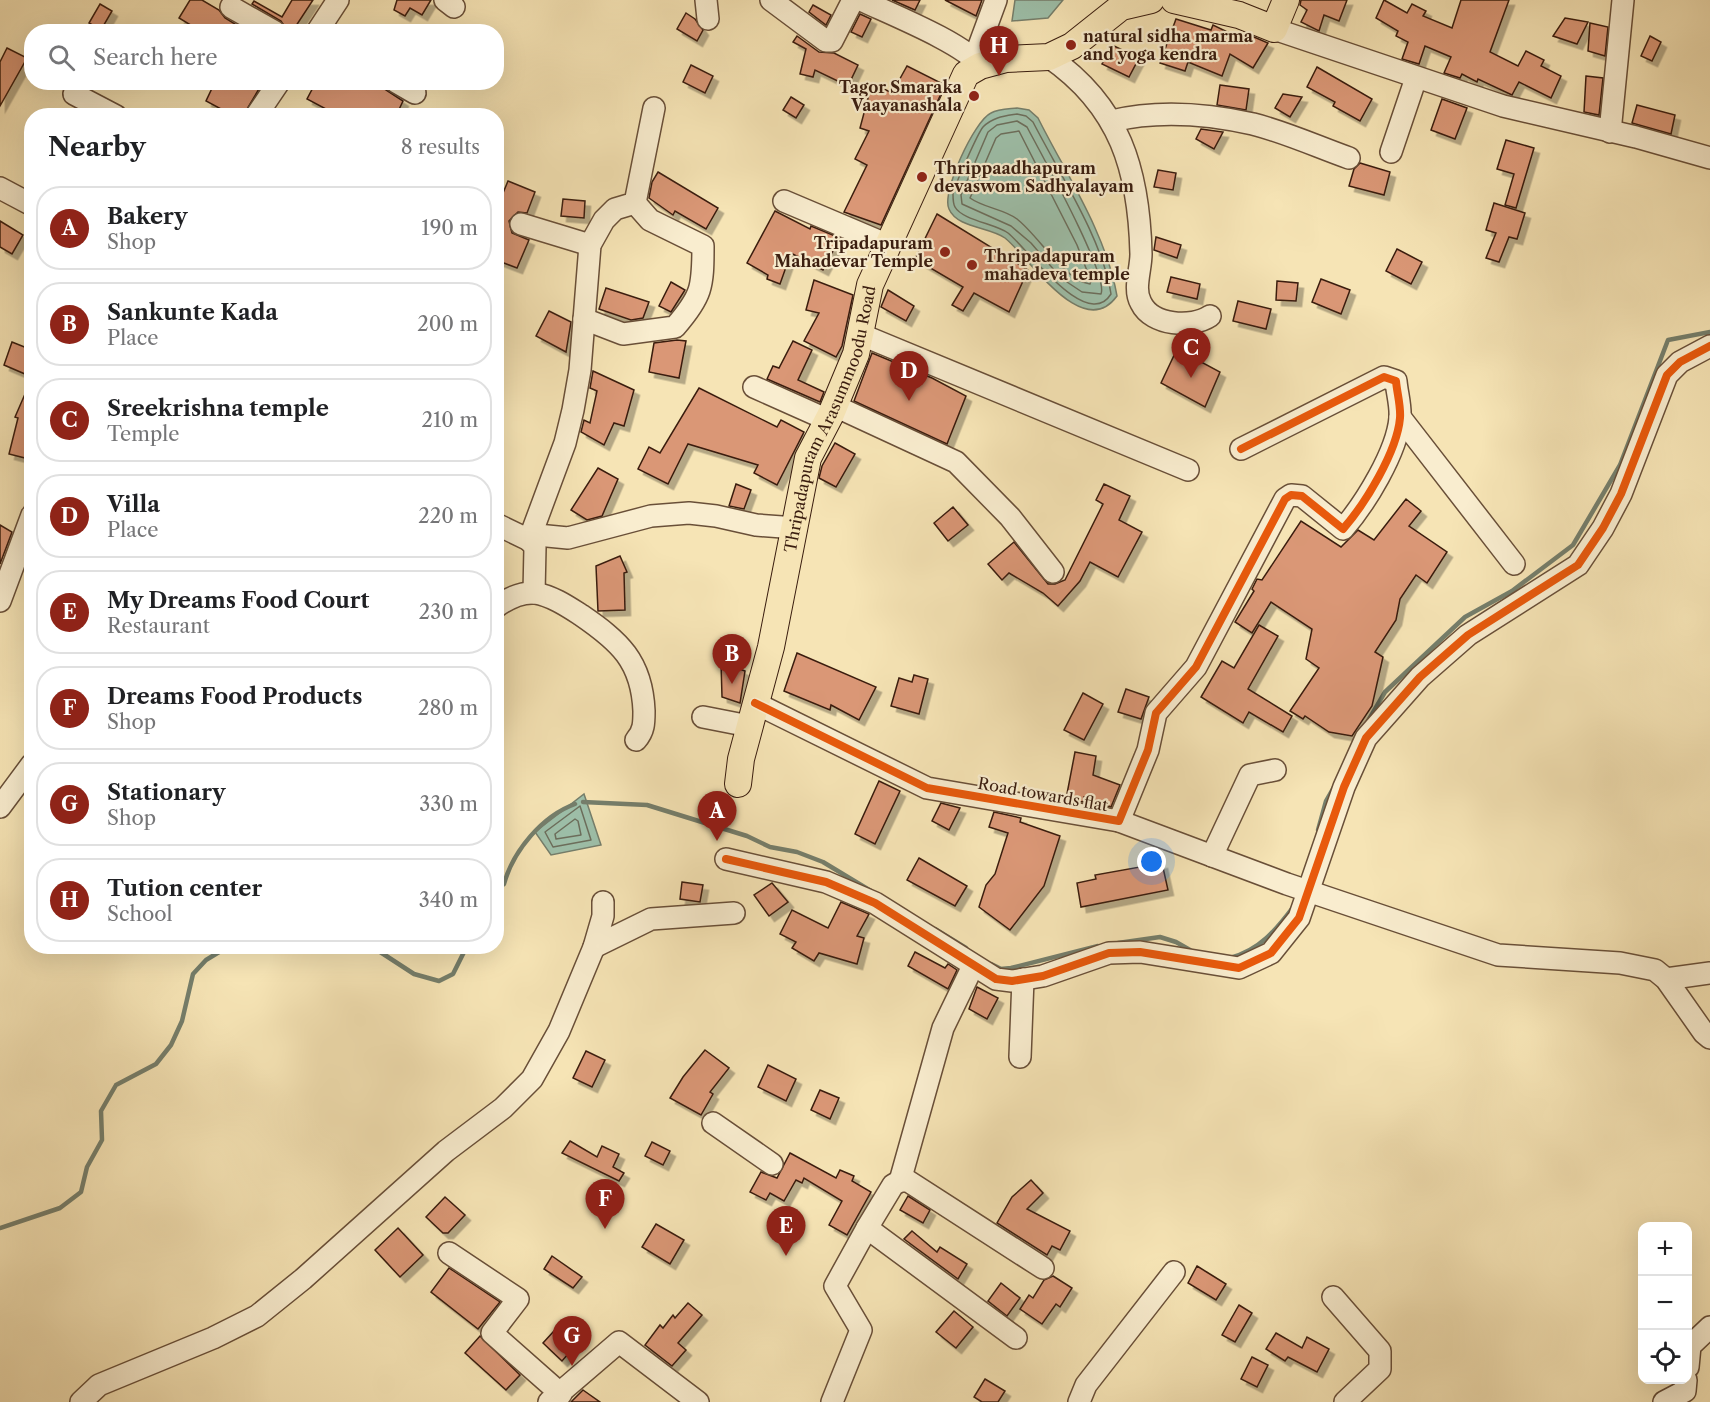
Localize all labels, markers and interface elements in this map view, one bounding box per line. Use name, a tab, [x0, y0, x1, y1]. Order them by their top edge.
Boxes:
search box	[24, 24, 504, 90]
pin: H	[980, 26, 1018, 76]
place label: natural sidha marma and yoga kendra	[1083, 26, 1254, 64]
marker: natural sidha marma and yoga kendra	[1064, 38, 1078, 52]
icon: search	[45, 41, 78, 74]
text: Search here	[93, 44, 218, 71]
place label: Tagor Smaraka Vaayanashala	[839, 77, 963, 115]
marker: Tagor Smaraka Vaayanashala	[967, 89, 981, 103]
text: Nearby	[48, 131, 146, 163]
text: 8 results	[401, 135, 480, 159]
place label: Thrippaadhapuram devaswom Sadhyalayam	[934, 158, 1134, 196]
marker: Thrippaadhapuram devaswom Sadhyalayam	[915, 170, 929, 184]
text: Bakery	[107, 203, 187, 230]
text: A	[62, 216, 77, 240]
text: 190 m	[421, 216, 478, 240]
text: Shop	[107, 230, 156, 254]
place label: Tripadapuram Mahadevar Temple	[774, 233, 933, 271]
marker: Tripadapuram Mahadevar Temple	[938, 245, 952, 259]
place label: Thripadapuram mahadeva temple	[984, 246, 1130, 284]
marker: Thripadapuram mahadeva temple	[965, 258, 979, 272]
street label: Thripadapuram Arasummoodu Road	[780, 283, 880, 554]
text: Sankunte Kada	[107, 299, 278, 326]
text: B	[62, 312, 77, 336]
text: 200 m	[417, 312, 478, 336]
text: Place	[107, 326, 158, 350]
pin: C	[1172, 328, 1210, 378]
pin: D	[890, 352, 928, 401]
text: Sreekrishna temple	[107, 395, 329, 422]
text: C	[61, 408, 78, 432]
text: 210 m	[421, 408, 478, 432]
text: Temple	[107, 422, 179, 446]
text: Villa	[107, 491, 160, 518]
text: D	[61, 504, 78, 528]
text: 220 m	[418, 504, 478, 528]
text: Place	[107, 518, 158, 542]
text: My Dreams Food Court	[107, 587, 369, 614]
text: E	[62, 600, 77, 624]
text: 230 m	[419, 600, 478, 624]
text: Restaurant	[107, 614, 210, 638]
pin: B	[712, 634, 752, 684]
text: Dreams Food Products	[107, 683, 362, 710]
text: F	[63, 696, 76, 720]
text: 280 m	[418, 696, 478, 720]
text: Shop	[107, 710, 156, 734]
street label: Road towards flat	[976, 773, 1110, 815]
text: Stationary	[107, 779, 225, 806]
text: G	[61, 792, 78, 816]
text: 330 m	[419, 792, 478, 816]
pin: A	[698, 792, 736, 841]
text: Shop	[107, 806, 156, 830]
your location	[1137, 847, 1166, 876]
text: Tution center	[107, 875, 262, 902]
text: H	[60, 888, 79, 912]
text: 340 m	[419, 888, 478, 912]
text: School	[107, 902, 172, 926]
pin: F	[586, 1180, 624, 1229]
pin: E	[766, 1206, 806, 1256]
map controls	[1638, 1222, 1692, 1384]
button: +	[1638, 1222, 1692, 1276]
button: −	[1638, 1276, 1692, 1330]
pin: G	[552, 1316, 592, 1366]
button: locate	[1638, 1330, 1692, 1384]

